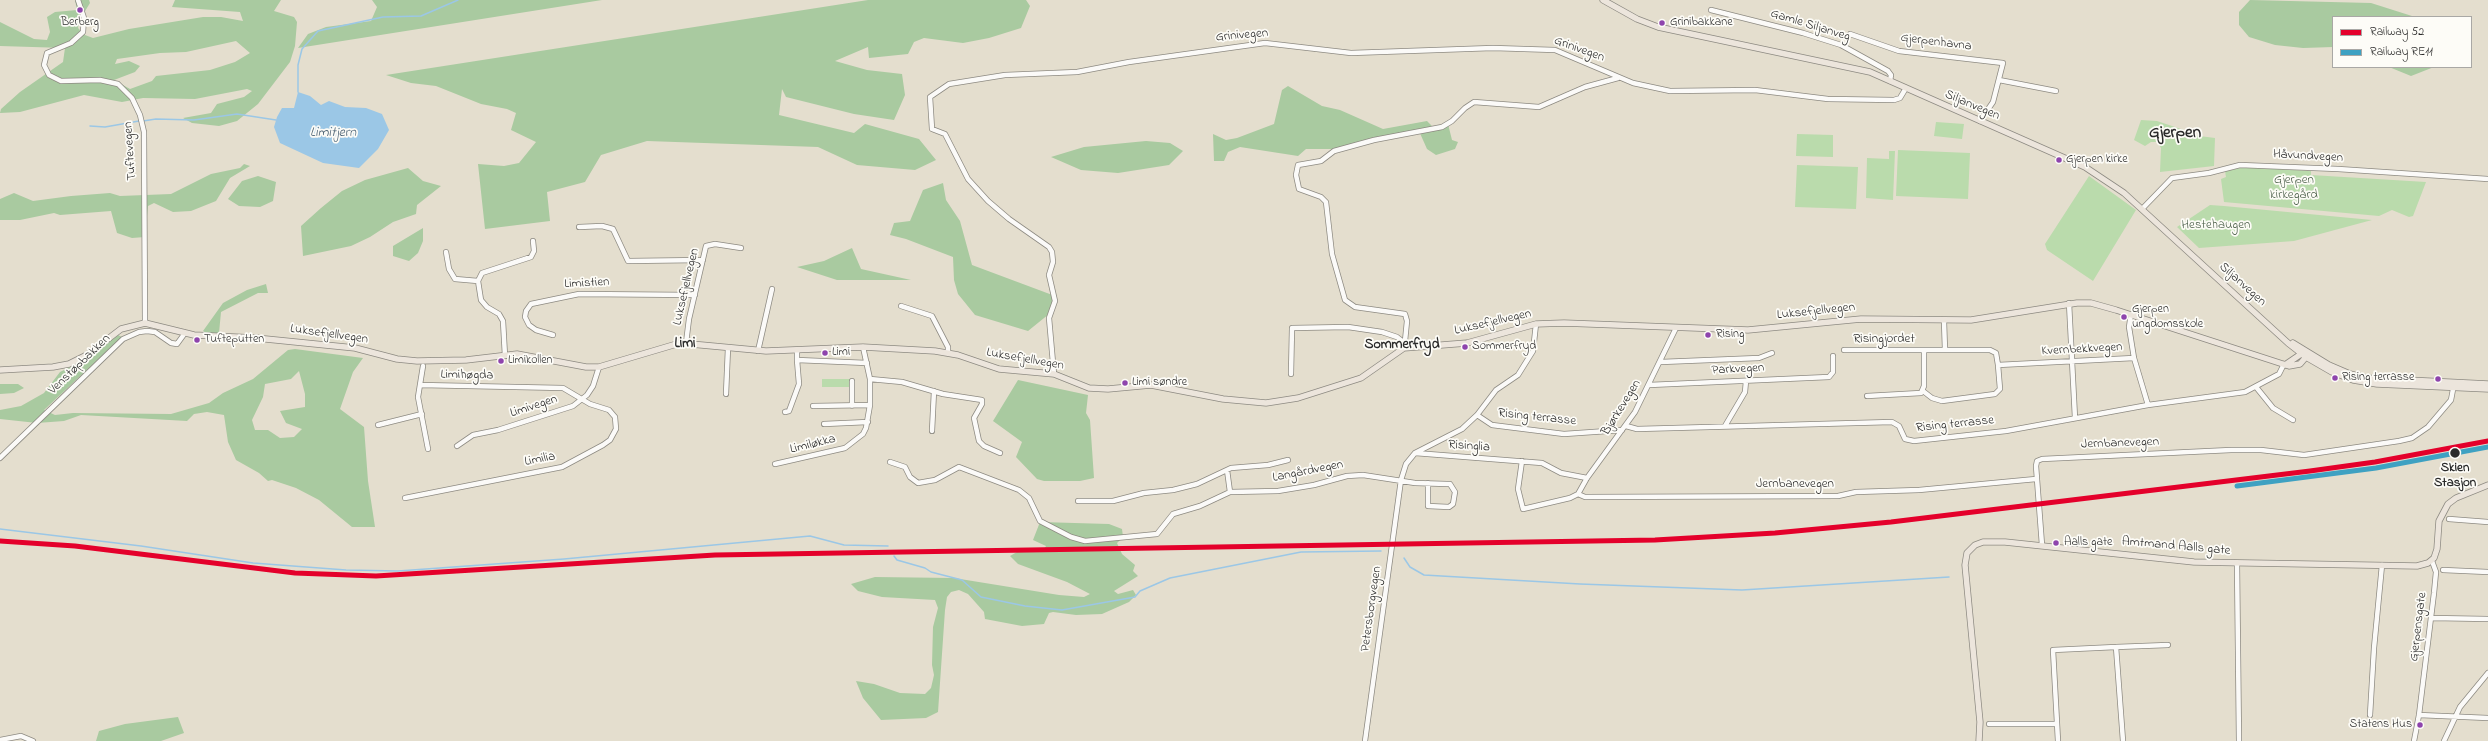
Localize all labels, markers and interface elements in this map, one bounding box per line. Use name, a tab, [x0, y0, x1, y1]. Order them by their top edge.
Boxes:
marker: Berberg	[75, 5, 85, 15]
street label: Gamle Siljanveg	[1768, 6, 1852, 46]
place label: Berberg	[61, 16, 99, 30]
place label: Grinibakkane	[1670, 16, 1733, 30]
legend	[2332, 16, 2472, 68]
marker: Grinibakkane	[1657, 18, 1667, 28]
text: Railway 52	[2370, 23, 2424, 41]
street label: Grinivegen	[1215, 26, 1269, 46]
street label: Gjerpenhavna	[1900, 31, 1972, 55]
street label: Grinivegen	[1552, 34, 1606, 66]
text: Railway RE11	[2370, 43, 2433, 61]
street label: Siljanvegen	[1942, 87, 2002, 125]
street label: Tuftevegen	[121, 121, 141, 181]
district label: Gjerpen	[2149, 124, 2201, 144]
water label: Limitjern	[310, 126, 356, 142]
street label: Håvundvegen	[2273, 147, 2343, 167]
place label: Gjerpen kirke	[2066, 153, 2128, 167]
marker: Gjerpen kirke	[2054, 155, 2064, 165]
park label: Gjerpen kirkegård	[2270, 173, 2318, 204]
park label: Hestehaugen	[2182, 218, 2250, 234]
street label: Luksefjellvegen	[671, 247, 703, 327]
street label: Siljanvegen	[2215, 260, 2269, 310]
street label: Limistien	[564, 275, 610, 293]
street label: Luksefjellvegen	[1776, 300, 1856, 324]
place label: Gjerpen ungdomsskole	[2132, 303, 2203, 331]
street label: Luksefjellvegen	[1453, 307, 1533, 339]
marker: Gjerpen ungdomsskole	[2119, 312, 2129, 322]
street label: Luksefjellvegen	[289, 322, 369, 348]
place label: Rising	[1716, 328, 1744, 342]
marker: Rising	[1703, 330, 1713, 340]
street label: Venstøpbakken	[46, 332, 114, 398]
street label: Risingjordet	[1853, 332, 1915, 348]
place label: Tufteputten	[204, 333, 264, 347]
marker: Tufteputten	[192, 335, 202, 345]
district label: Limi	[674, 337, 696, 353]
district label: Sommerfryd	[1364, 338, 1440, 354]
place label: Sommerfryd	[1472, 340, 1536, 354]
street label: Kvernbekkvegen	[2041, 340, 2123, 360]
marker: Sommerfryd	[1460, 342, 1470, 352]
place label: Limi	[832, 346, 850, 360]
street label: Luksefjellvegen	[985, 346, 1065, 374]
marker: Limi	[820, 348, 830, 358]
place label: Limikollen	[508, 354, 553, 368]
marker: Limikollen	[496, 356, 506, 366]
street label: Parkvegen	[1711, 361, 1765, 379]
street label: Limihøgda	[441, 368, 493, 384]
place label: Rising terrasse	[2342, 371, 2414, 385]
marker: Rising terrasse	[2330, 373, 2340, 383]
unlabelled marker	[2433, 374, 2443, 384]
place label: Limi søndre	[1132, 376, 1187, 390]
street label: Bjørkevegen	[1599, 377, 1645, 439]
marker: Limi søndre	[1120, 378, 1130, 388]
street label: Limivegen	[508, 392, 560, 422]
street label: Rising terrasse	[1497, 406, 1577, 430]
street label: Rising terrasse	[1915, 413, 1995, 437]
street label: Limiløkka	[789, 432, 837, 458]
street label: Jernbanevegen	[2081, 435, 2159, 453]
street label: Risinglia	[1448, 438, 1490, 456]
marker: Skien Stasjon	[2448, 446, 2462, 460]
street label: Limilia	[523, 449, 557, 471]
street label: Langårdvegen	[1271, 457, 1345, 487]
place label: Skien Stasjon	[2434, 461, 2476, 492]
street label: Jernbanevegen	[1756, 477, 1834, 493]
street label: Amtmand Aalls gate	[2121, 534, 2231, 560]
place label: Aalls gate	[2064, 536, 2112, 550]
marker: Aalls gate	[2051, 538, 2061, 548]
street label: Petersborgvegen	[1358, 565, 1386, 653]
street label: Gjerpensgate	[2407, 592, 2431, 662]
place label: Statens Hus	[2349, 718, 2412, 732]
marker: Statens Hus	[2415, 720, 2425, 730]

